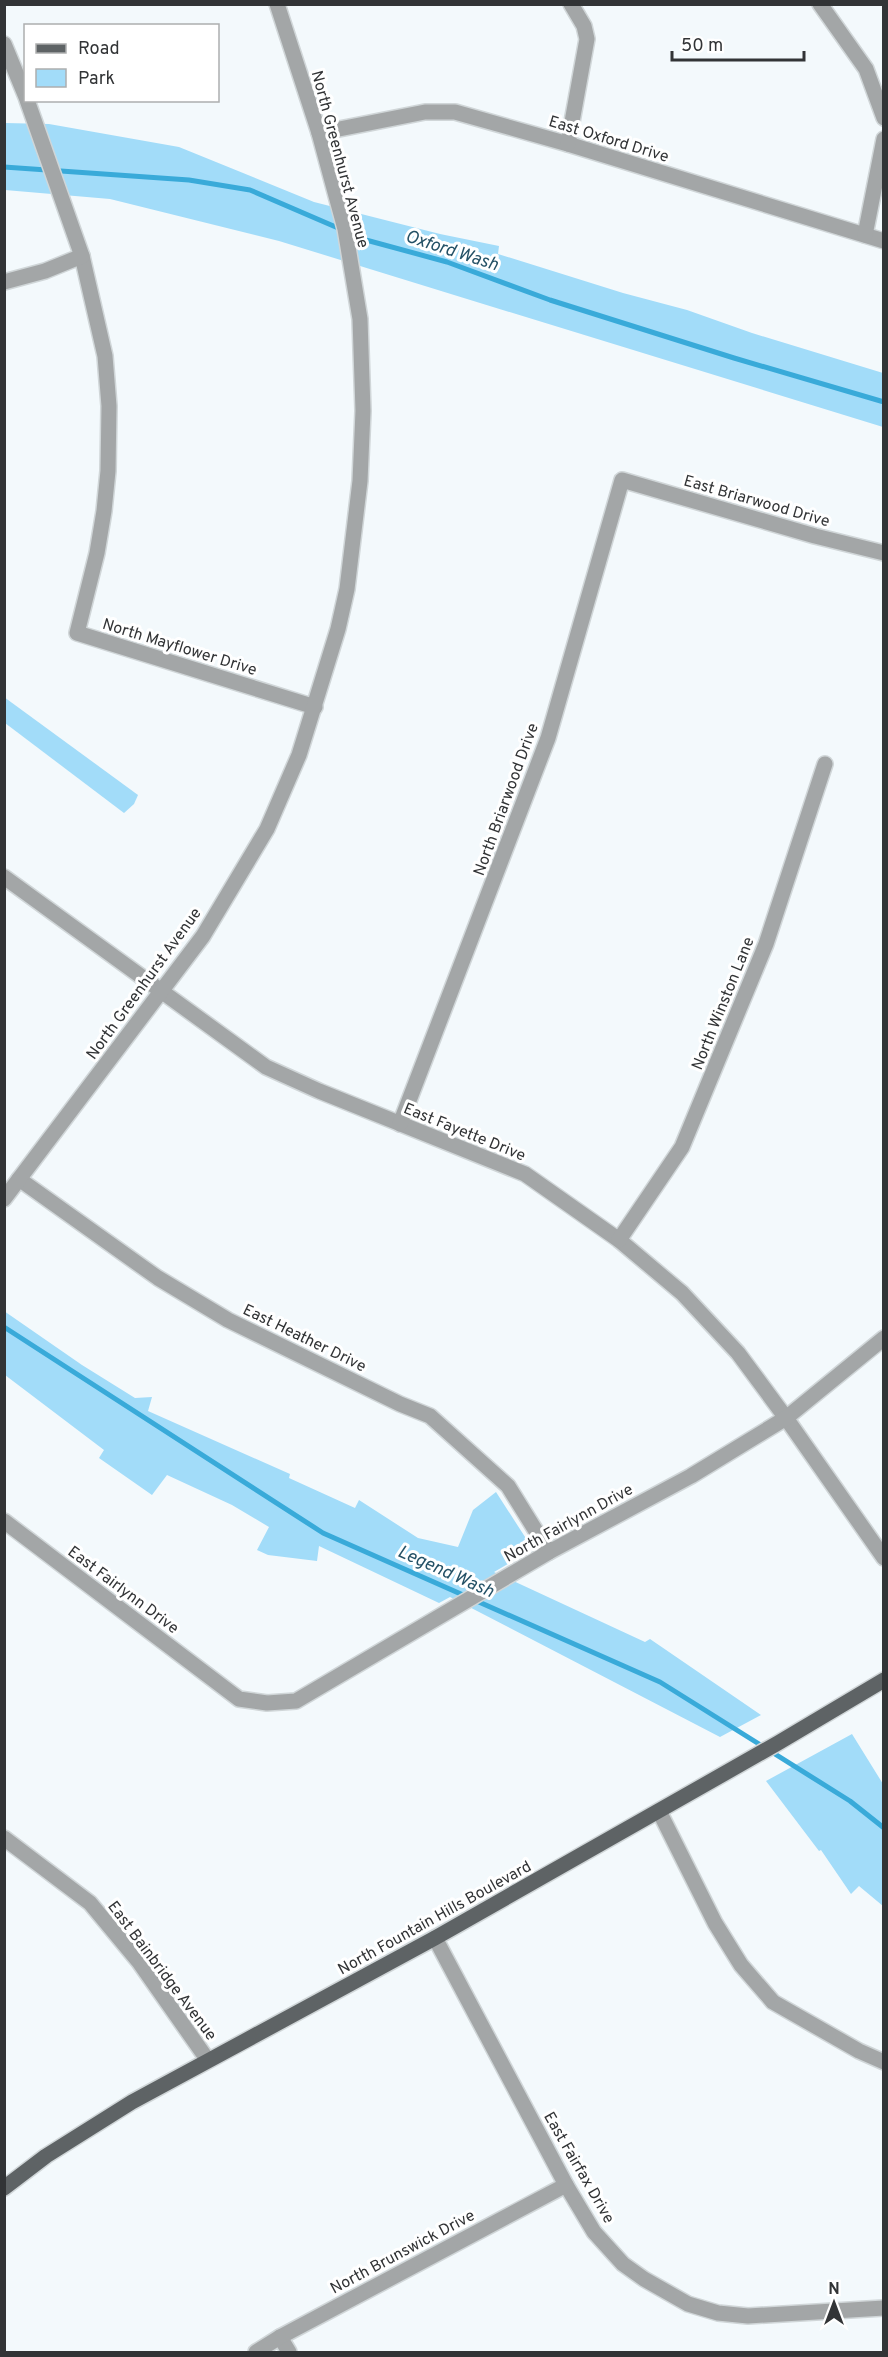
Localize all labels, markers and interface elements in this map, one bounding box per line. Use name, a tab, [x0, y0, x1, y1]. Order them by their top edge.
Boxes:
legend	[24, 24, 219, 102]
scale bar	[672, 24, 804, 62]
text: 50 m	[681, 35, 723, 58]
text: Road	[78, 38, 120, 61]
text: Park	[78, 68, 115, 91]
street label: North Greenhurst Avenue	[306, 69, 372, 250]
street label: East Oxford Drive	[546, 112, 671, 168]
water label: Oxford Wash	[402, 226, 501, 277]
street label: East Briarwood Drive	[681, 472, 832, 532]
street label: North Mayflower Drive	[100, 615, 259, 681]
street label: North Briarwood Drive	[470, 721, 544, 879]
street label: North Greenhurst Avenue	[83, 904, 206, 1064]
street label: North Winston Lane	[688, 934, 760, 1073]
street label: East Fayette Drive	[400, 1099, 528, 1166]
street label: East Heather Drive	[239, 1300, 369, 1377]
street label: North Fairlynn Drive	[501, 1480, 637, 1567]
water label: Legend Wash	[394, 1541, 497, 1604]
street label: East Fairlynn Drive	[63, 1542, 182, 1639]
street label: North Fountain Hills Boulevard	[335, 1857, 535, 1980]
street label: East Bainbridge Avenue	[102, 1898, 220, 2045]
street label: East Fairfax Drive	[538, 2109, 618, 2227]
street label: North Brunswick Drive	[327, 2206, 479, 2299]
north arrow	[804, 2273, 864, 2333]
text: N	[828, 2280, 840, 2300]

